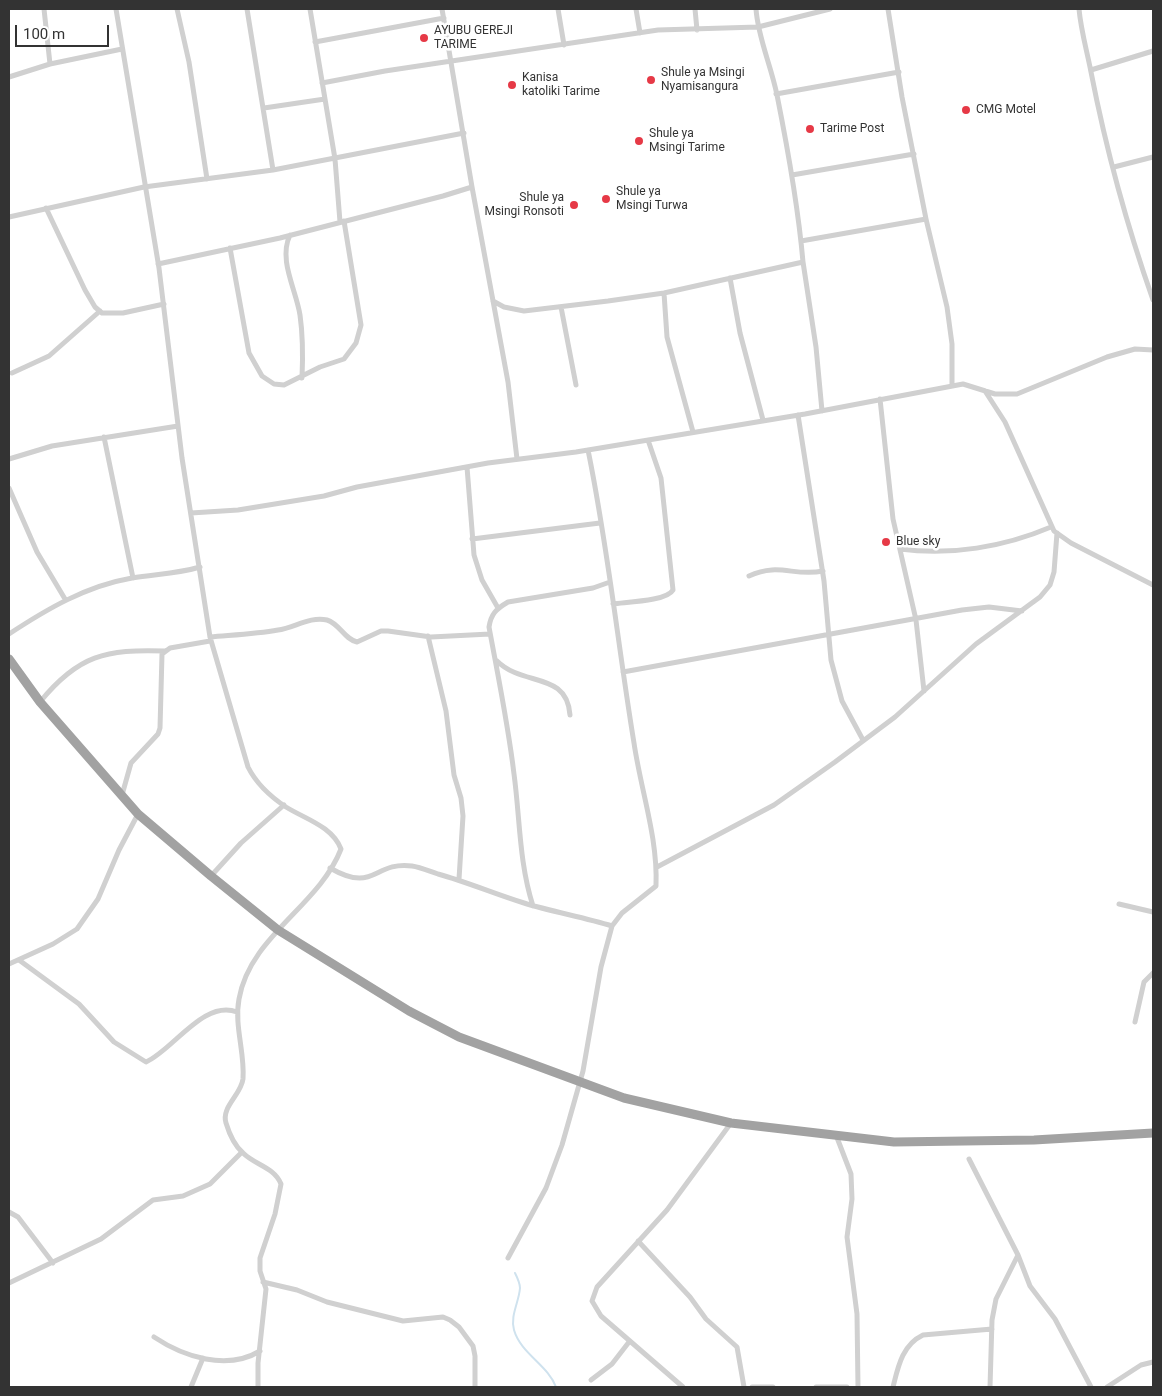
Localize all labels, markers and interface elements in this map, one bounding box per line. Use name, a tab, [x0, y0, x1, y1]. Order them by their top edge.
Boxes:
scale bar	[18, 15, 111, 47]
place label: AYUBU GEREJI TARIME	[434, 24, 513, 52]
text: 100 m	[23, 25, 65, 43]
marker: AYUBU GEREJI TARIME	[418, 32, 430, 44]
place label: Shule ya Msingi Nyamisangura	[661, 66, 745, 94]
place label: Kanisa katoliki Tarime	[522, 71, 600, 99]
marker: Shule ya Msingi Nyamisangura	[645, 74, 657, 86]
marker: Kanisa katoliki Tarime	[506, 79, 518, 91]
place label: CMG Motel	[976, 103, 1036, 117]
marker: CMG Motel	[960, 104, 972, 116]
place label: Tarime Post	[820, 122, 884, 136]
marker: Tarime Post	[804, 123, 816, 135]
place label: Shule ya Msingi Tarime	[649, 127, 725, 155]
marker: Shule ya Msingi Tarime	[633, 135, 645, 147]
place label: Shule ya Msingi Turwa	[616, 185, 688, 213]
place label: Shule ya Msingi Ronsoti	[484, 191, 564, 219]
marker: Shule ya Msingi Turwa	[600, 193, 612, 205]
marker: Shule ya Msingi Ronsoti	[568, 199, 580, 211]
place label: Blue sky	[896, 535, 940, 549]
marker: Blue sky	[880, 536, 892, 548]

